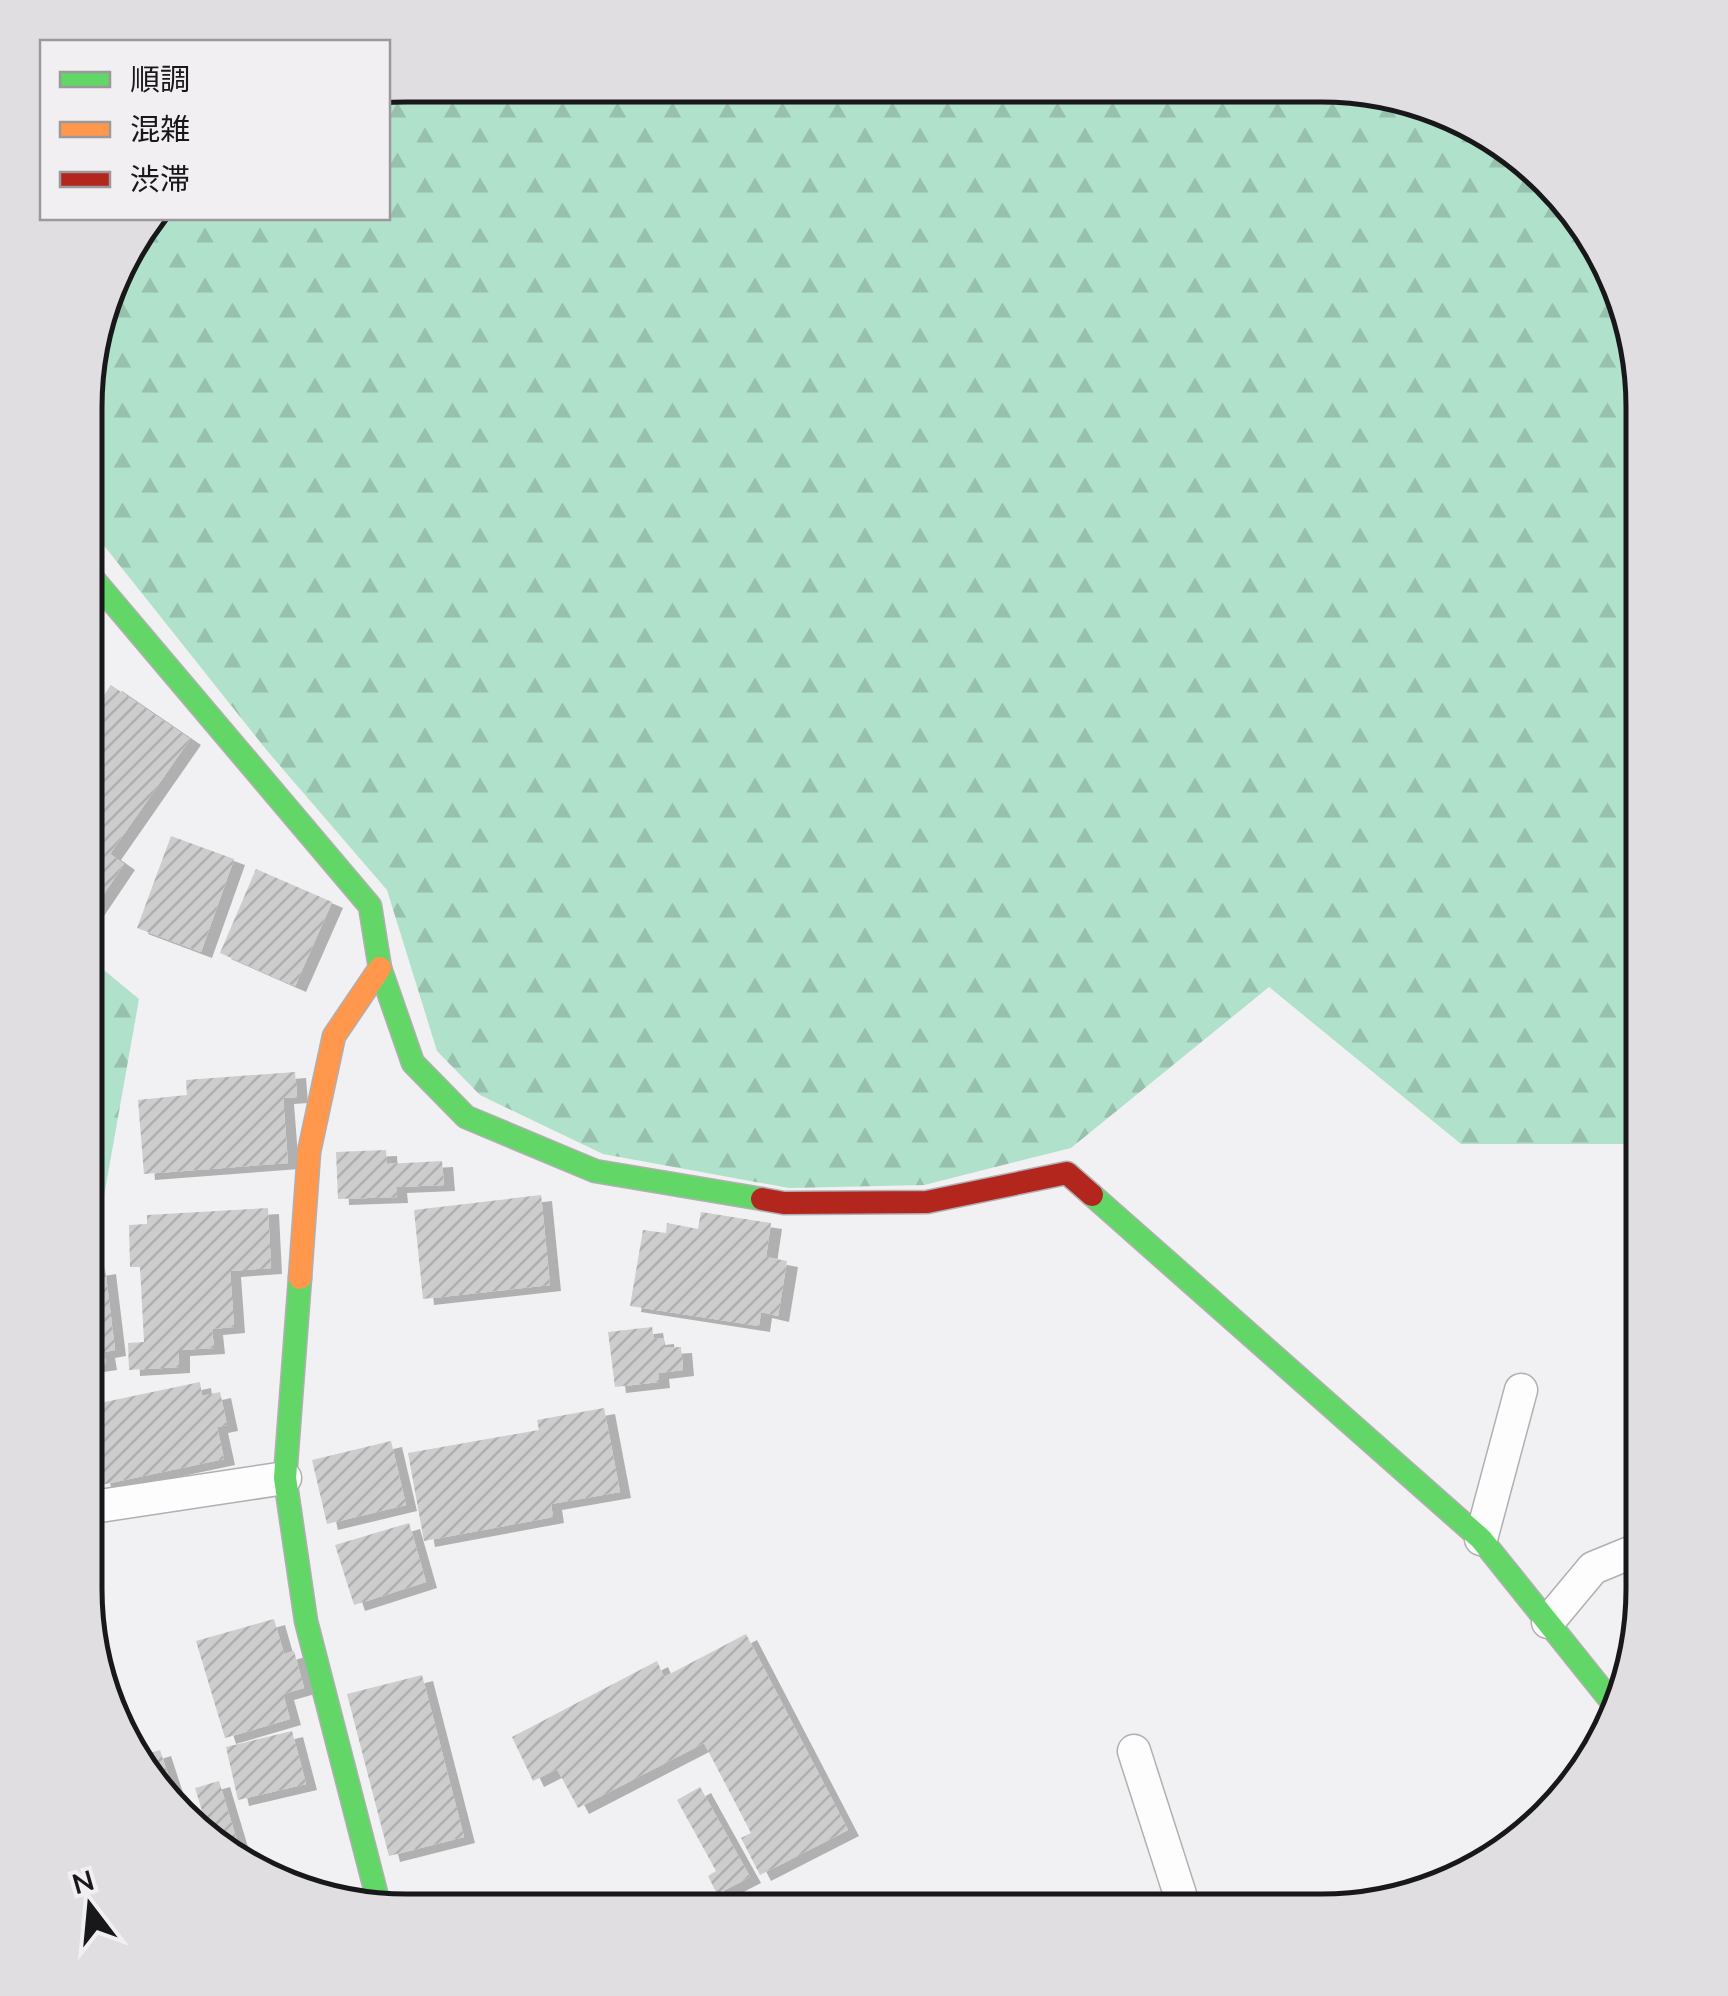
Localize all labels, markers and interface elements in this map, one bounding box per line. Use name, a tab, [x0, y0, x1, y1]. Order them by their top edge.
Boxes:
legend	[40, 40, 390, 220]
text: 順調	[130, 60, 190, 101]
text: 混雑	[130, 110, 190, 151]
text: 渋滞	[130, 160, 190, 201]
north arrow	[40, 1856, 140, 1956]
text: N	[68, 1862, 99, 1904]

